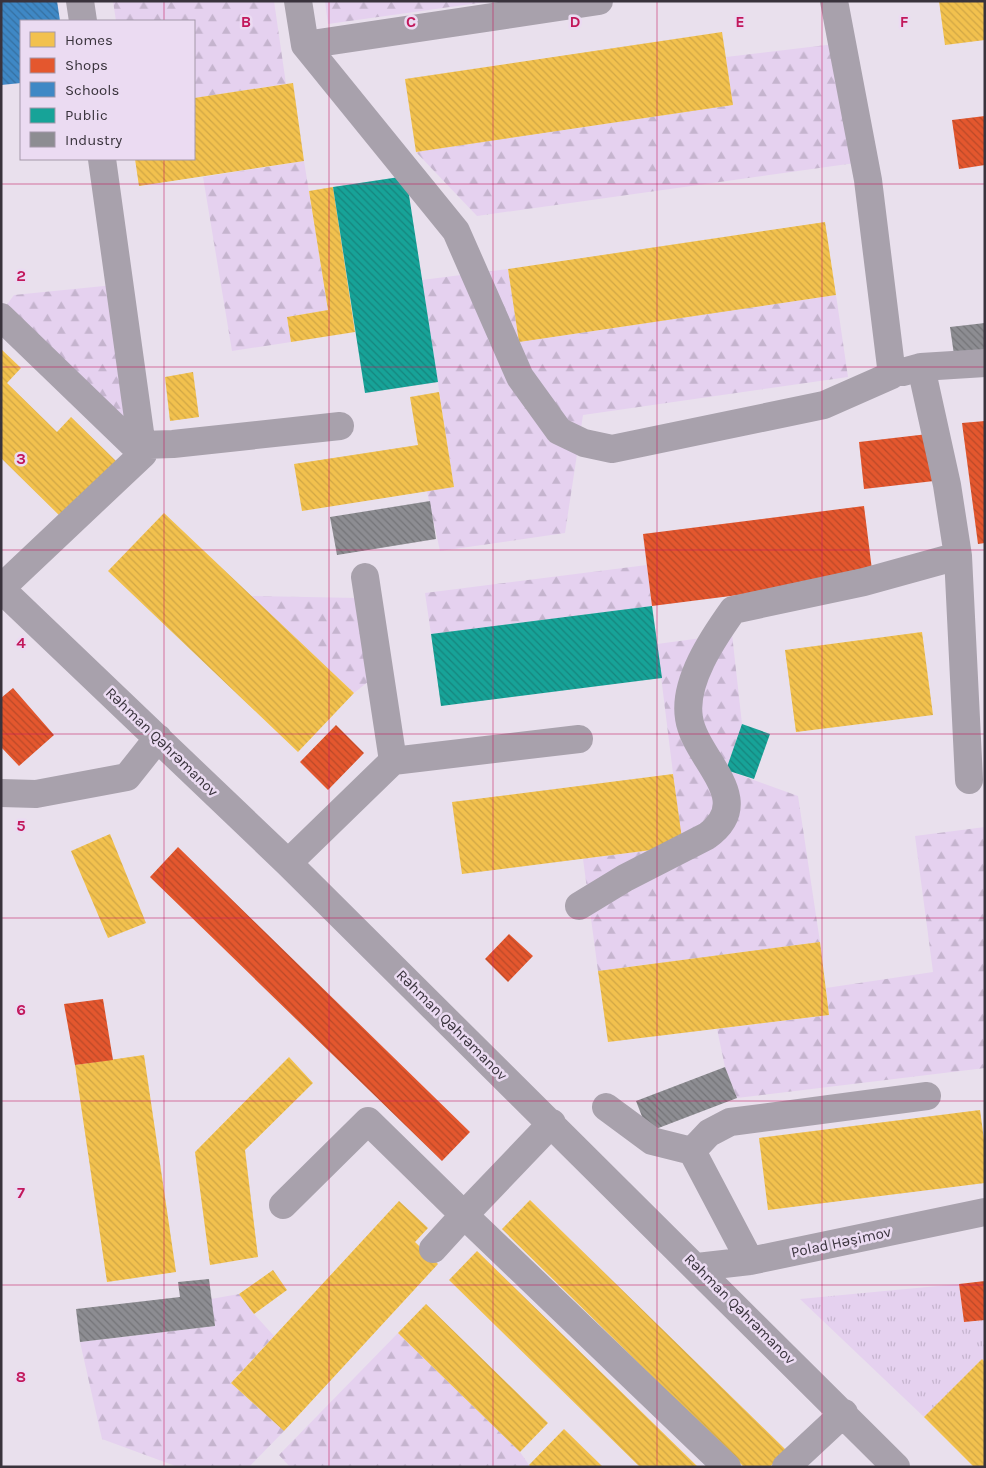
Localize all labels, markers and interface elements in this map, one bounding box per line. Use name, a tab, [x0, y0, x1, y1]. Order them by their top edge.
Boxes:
text: B	[241, 12, 251, 31]
text: C	[406, 12, 416, 31]
text: D	[570, 12, 581, 31]
text: E	[735, 12, 745, 31]
text: F	[900, 12, 909, 31]
legend	[20, 20, 195, 160]
text: Homes	[65, 31, 113, 49]
text: Shops	[65, 56, 108, 74]
text: Schools	[65, 81, 119, 99]
text: Public	[65, 106, 108, 124]
text: Industry	[65, 131, 122, 149]
text: 2	[16, 266, 26, 285]
text: 3	[16, 449, 26, 468]
text: 4	[16, 633, 26, 652]
street label: Rəhman Qəhrəmanov	[102, 684, 222, 801]
text: 5	[16, 816, 26, 835]
street label: Rəhman Qəhrəmanov	[393, 966, 512, 1085]
text: 6	[16, 1000, 26, 1019]
text: 7	[17, 1183, 25, 1202]
street label: Polad Həşimov	[789, 1223, 893, 1261]
street label: Rəhman Qəhrəmanov	[681, 1250, 800, 1369]
text: 8	[16, 1367, 26, 1386]

